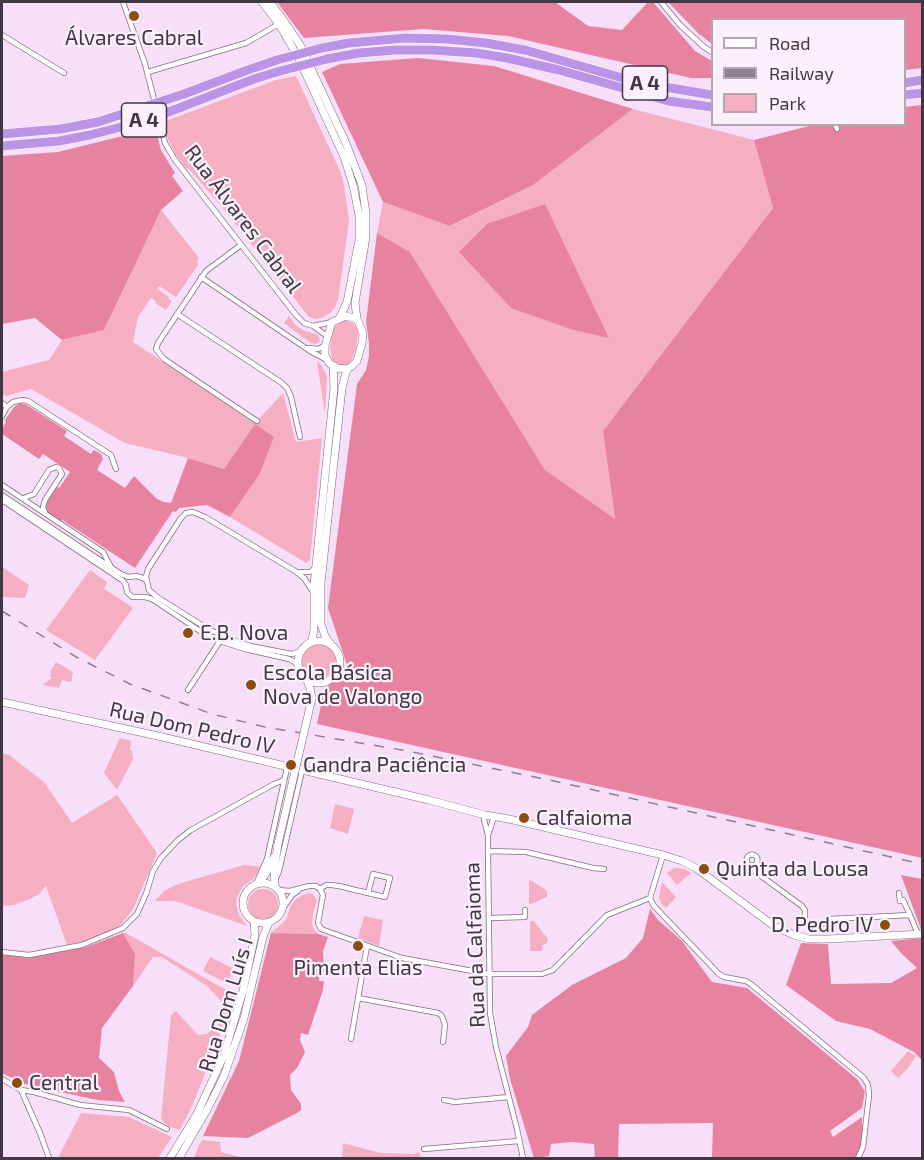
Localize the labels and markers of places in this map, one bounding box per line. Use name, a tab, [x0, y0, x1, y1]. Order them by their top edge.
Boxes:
marker: Álvares Cabral	[127, 9, 141, 23]
place label: Álvares Cabral	[65, 25, 203, 51]
place label: E.B. Nova	[200, 620, 288, 646]
marker: E.B. Nova	[181, 626, 195, 640]
place label: Escola Básica Nova de Valongo	[263, 660, 422, 710]
marker: Escola Básica Nova de Valongo	[244, 678, 258, 692]
place label: Gandra Paciência	[303, 752, 466, 778]
marker: Gandra Paciência	[284, 758, 298, 772]
place label: Calfaioma	[536, 805, 632, 831]
marker: Calfaioma	[517, 811, 531, 825]
place label: Quinta da Lousa	[716, 856, 869, 882]
marker: Quinta da Lousa	[697, 862, 711, 876]
place label: D. Pedro IV	[771, 912, 873, 938]
marker: D. Pedro IV	[878, 918, 892, 932]
marker: Pimenta Elias	[351, 939, 365, 953]
place label: Pimenta Elias	[293, 955, 423, 981]
place label: Central	[29, 1070, 99, 1096]
marker: Central	[10, 1076, 24, 1090]

